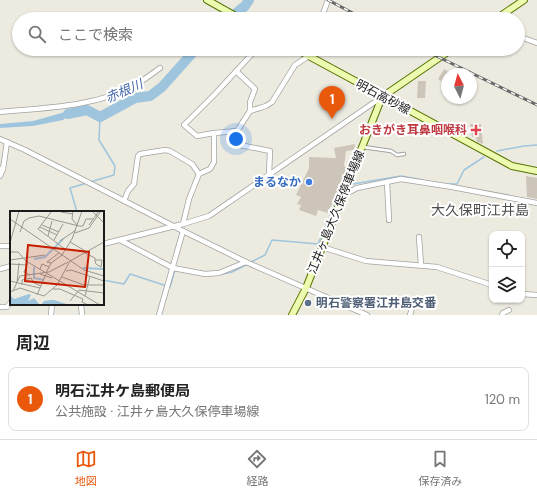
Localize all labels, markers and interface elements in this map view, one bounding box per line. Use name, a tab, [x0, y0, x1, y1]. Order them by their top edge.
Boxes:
search box	[12, 12, 525, 56]
icon: search	[26, 23, 48, 45]
text: ここで検索	[58, 25, 133, 45]
north arrow	[441, 68, 477, 104]
water label: 赤根川	[103, 75, 147, 106]
street label: 明石高砂線	[353, 76, 413, 118]
pin: 1	[319, 86, 345, 119]
place label: おきがき耳鼻咽喉科	[359, 122, 467, 138]
marker: おきがき耳鼻咽喉科	[470, 124, 482, 136]
your location	[226, 129, 246, 149]
street label: 江井ヶ島大久保停車場線	[304, 148, 368, 276]
place label: まるなか	[253, 174, 301, 190]
marker: まるなか	[304, 177, 314, 187]
district label: 大久保町江井島	[431, 201, 529, 219]
inset map	[10, 211, 104, 305]
map controls	[489, 231, 525, 303]
button: locate	[489, 231, 525, 267]
button: layers	[489, 267, 525, 303]
place label: 明石警察署江井島交番	[316, 295, 437, 311]
marker: 明石警察署江井島交番	[303, 298, 313, 308]
text: 周辺	[16, 332, 50, 354]
text: 明石江井ケ島郵便局	[55, 381, 190, 401]
text: 1	[28, 391, 32, 408]
text: 120 m	[485, 391, 520, 408]
text: 公共施設 · 江井ヶ島大久保停車場線	[55, 403, 260, 420]
tab: 地図	[75, 448, 97, 488]
tab: 経路	[246, 448, 268, 488]
tab: 保存済み	[418, 448, 462, 488]

